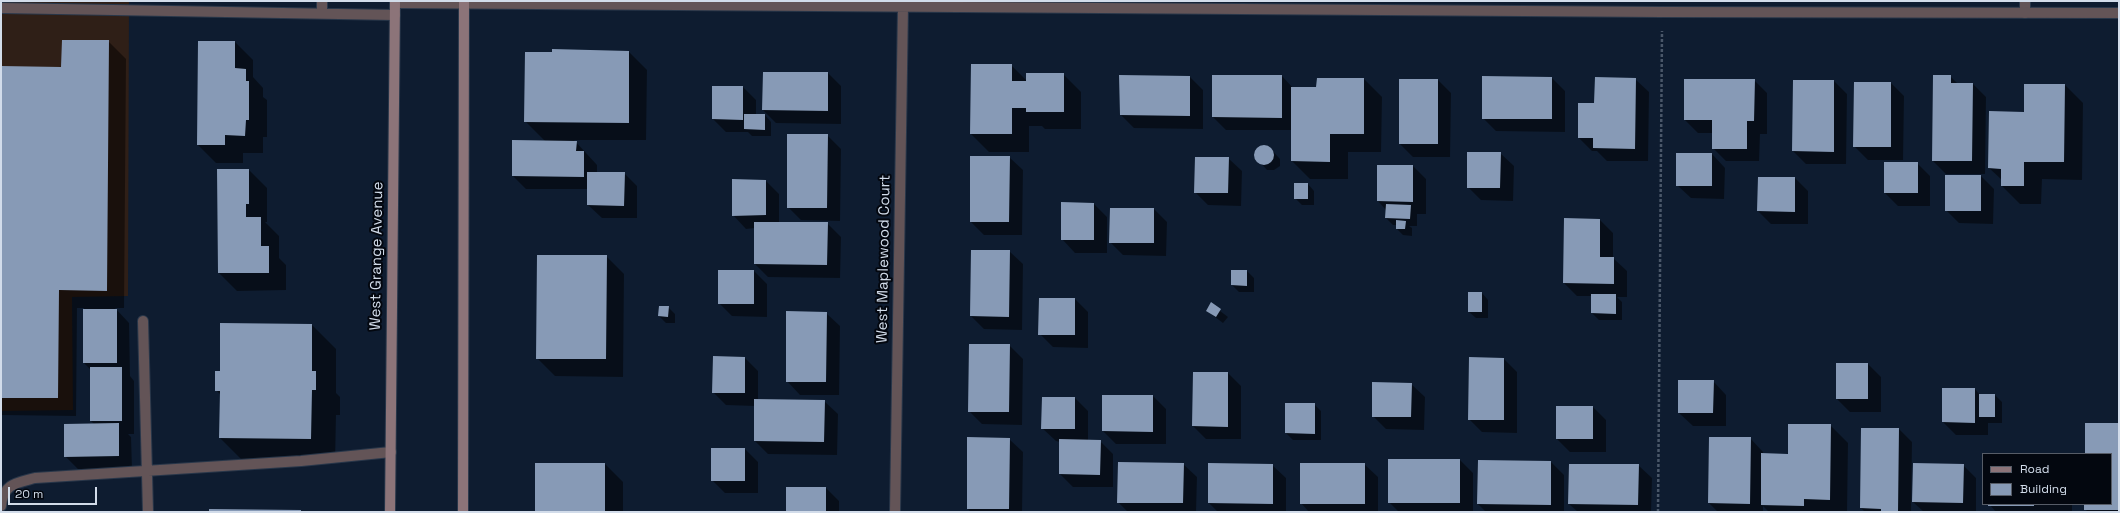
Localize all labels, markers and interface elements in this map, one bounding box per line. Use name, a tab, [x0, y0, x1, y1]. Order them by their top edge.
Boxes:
street label: West Maplewood Court	[874, 175, 894, 343]
street label: West Grange Avenue	[367, 181, 387, 331]
legend	[1982, 453, 2112, 505]
text: Road	[2020, 461, 2049, 477]
scale bar	[10, 479, 99, 505]
text: Building	[2020, 481, 2067, 497]
text: 20 m	[15, 486, 43, 502]

